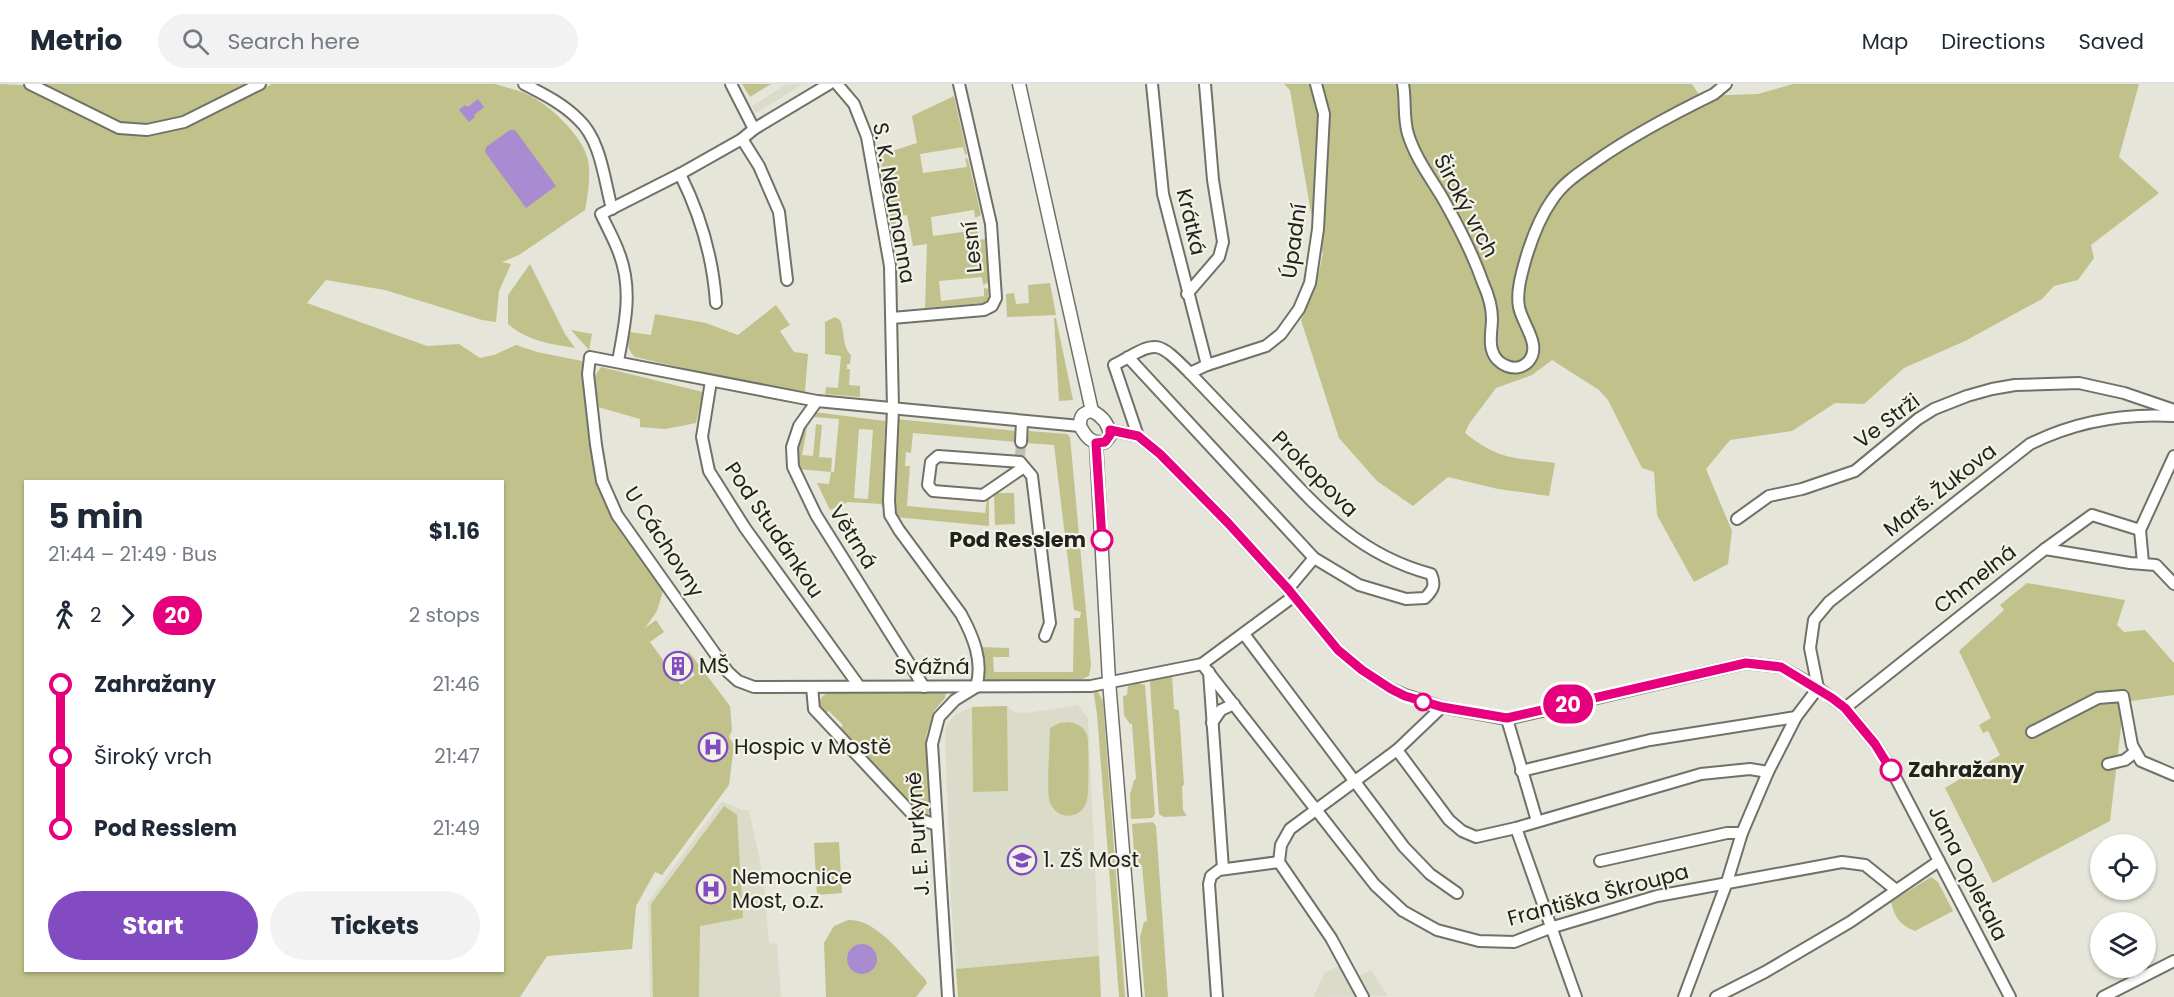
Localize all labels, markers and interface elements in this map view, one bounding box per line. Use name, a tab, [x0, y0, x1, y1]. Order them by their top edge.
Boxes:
search box	[158, 14, 578, 68]
text: Metrio	[30, 21, 122, 60]
icon: search	[179, 25, 212, 58]
text: Search here	[227, 26, 360, 57]
text: Map	[1862, 27, 1908, 56]
text: Directions	[1941, 27, 2045, 56]
text: Saved	[2078, 27, 2144, 56]
street label: S. K. Neumanna	[866, 120, 923, 286]
street label: Široký vrch	[1427, 149, 1506, 262]
street label: Krátká	[1170, 186, 1213, 258]
street label: Úpadní	[1274, 202, 1313, 280]
street label: Lesní	[954, 220, 989, 274]
street label: Ve Strži	[1848, 386, 1926, 455]
street label: Prokopova	[1266, 424, 1365, 523]
street label: Marš. Žukova	[1877, 436, 2002, 543]
street label: Pod Studánkou	[718, 456, 831, 603]
street label: U Cáchovny	[618, 481, 711, 603]
text: 5 min	[48, 493, 143, 540]
street label: Větrná	[822, 499, 884, 574]
text: $1.16	[429, 516, 480, 547]
place label: Pod Resslem	[949, 525, 1086, 554]
marker: Pod Resslem	[1091, 529, 1113, 551]
street label: Chmelná	[1928, 537, 2022, 620]
text: 21:44 – 21:49 · Bus	[48, 540, 217, 568]
icon: walk	[48, 599, 81, 632]
icon: forward	[111, 599, 144, 632]
text: 2	[90, 601, 102, 629]
text: 20	[165, 601, 190, 630]
text: 2 stops	[409, 601, 480, 629]
building icon: MŠ	[662, 650, 694, 682]
place label: MŠ	[699, 651, 729, 680]
street label: Svážná	[894, 652, 970, 681]
text: Zahražany	[94, 669, 216, 700]
text: 21:46	[433, 670, 480, 698]
line badge: 20	[1541, 684, 1595, 724]
text: 20	[1555, 690, 1581, 719]
unlabelled marker	[1414, 693, 1432, 711]
hospital icon: Hospic v Mostě	[697, 731, 729, 763]
place label: Hospic v Mostě	[734, 732, 891, 761]
text: Široký vrch	[94, 741, 212, 772]
text: 21:47	[434, 742, 480, 770]
place label: Zahražany	[1908, 755, 2025, 784]
marker: Zahražany	[1880, 759, 1902, 781]
street label: J. E. Purkyně	[899, 771, 936, 897]
street label: Jana Opletala	[1922, 800, 2015, 946]
text: Pod Resslem	[94, 813, 237, 844]
text: 21:49	[433, 814, 480, 842]
map controls	[2090, 834, 2156, 978]
button: locate	[2090, 834, 2156, 900]
school or university icon: 1. ZŠ Most	[1006, 844, 1038, 876]
place label: 1. ZŠ Most	[1043, 845, 1139, 874]
street label: Františka Škroupa	[1504, 856, 1692, 933]
place label: Nemocnice Most, o.z.	[732, 862, 852, 915]
hospital icon: Nemocnice Most, o.z.	[695, 873, 727, 905]
button: Start	[48, 891, 258, 960]
button: Tickets	[270, 891, 480, 960]
button: layers	[2090, 912, 2156, 978]

